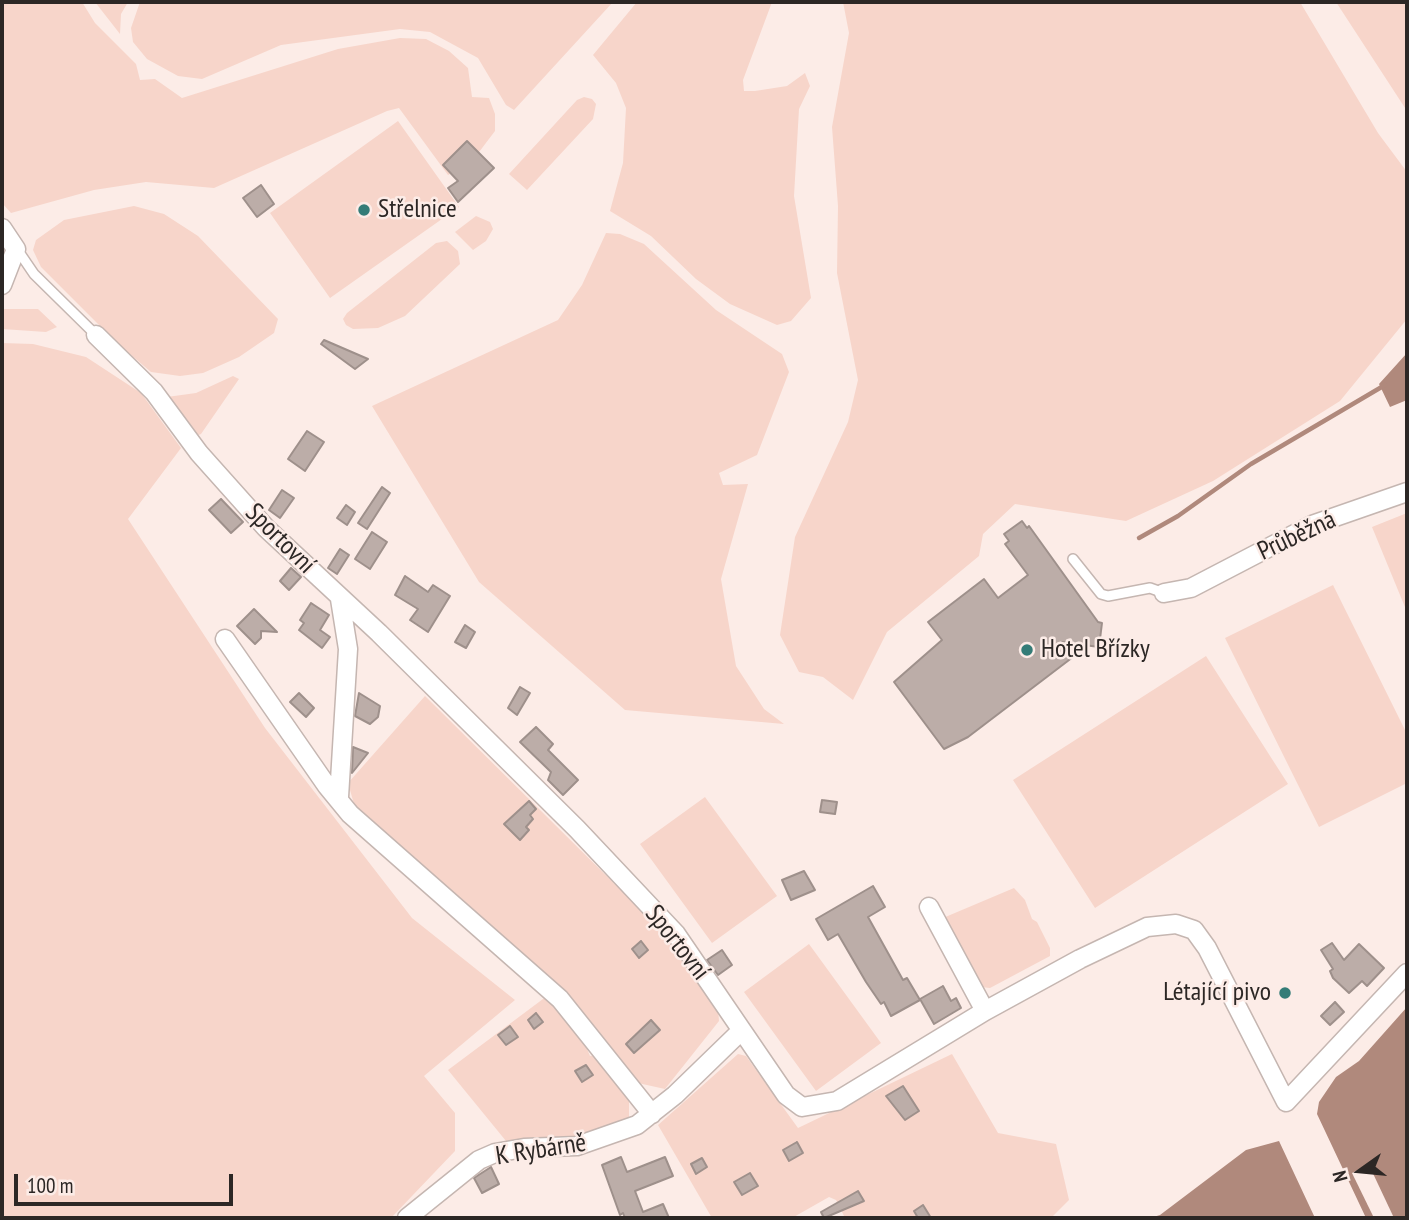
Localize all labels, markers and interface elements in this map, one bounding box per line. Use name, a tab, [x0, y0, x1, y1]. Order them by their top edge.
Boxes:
place label: Střelnice	[378, 194, 457, 226]
marker: Střelnice	[356, 202, 372, 218]
street label: Sportovní	[238, 497, 322, 581]
street label: Průběžná	[1253, 504, 1341, 568]
place label: Hotel Břízky	[1041, 634, 1150, 666]
marker: Hotel Břízky	[1019, 642, 1035, 658]
street label: Sportovní	[638, 899, 716, 987]
place label: Létající pivo	[1163, 977, 1271, 1009]
marker: Létající pivo	[1277, 985, 1293, 1001]
street label: K Rybárně	[494, 1127, 588, 1173]
north arrow	[1325, 1136, 1395, 1206]
scale bar	[18, 1160, 236, 1204]
text: N	[1327, 1168, 1353, 1185]
text: 100 m	[27, 1172, 73, 1199]

